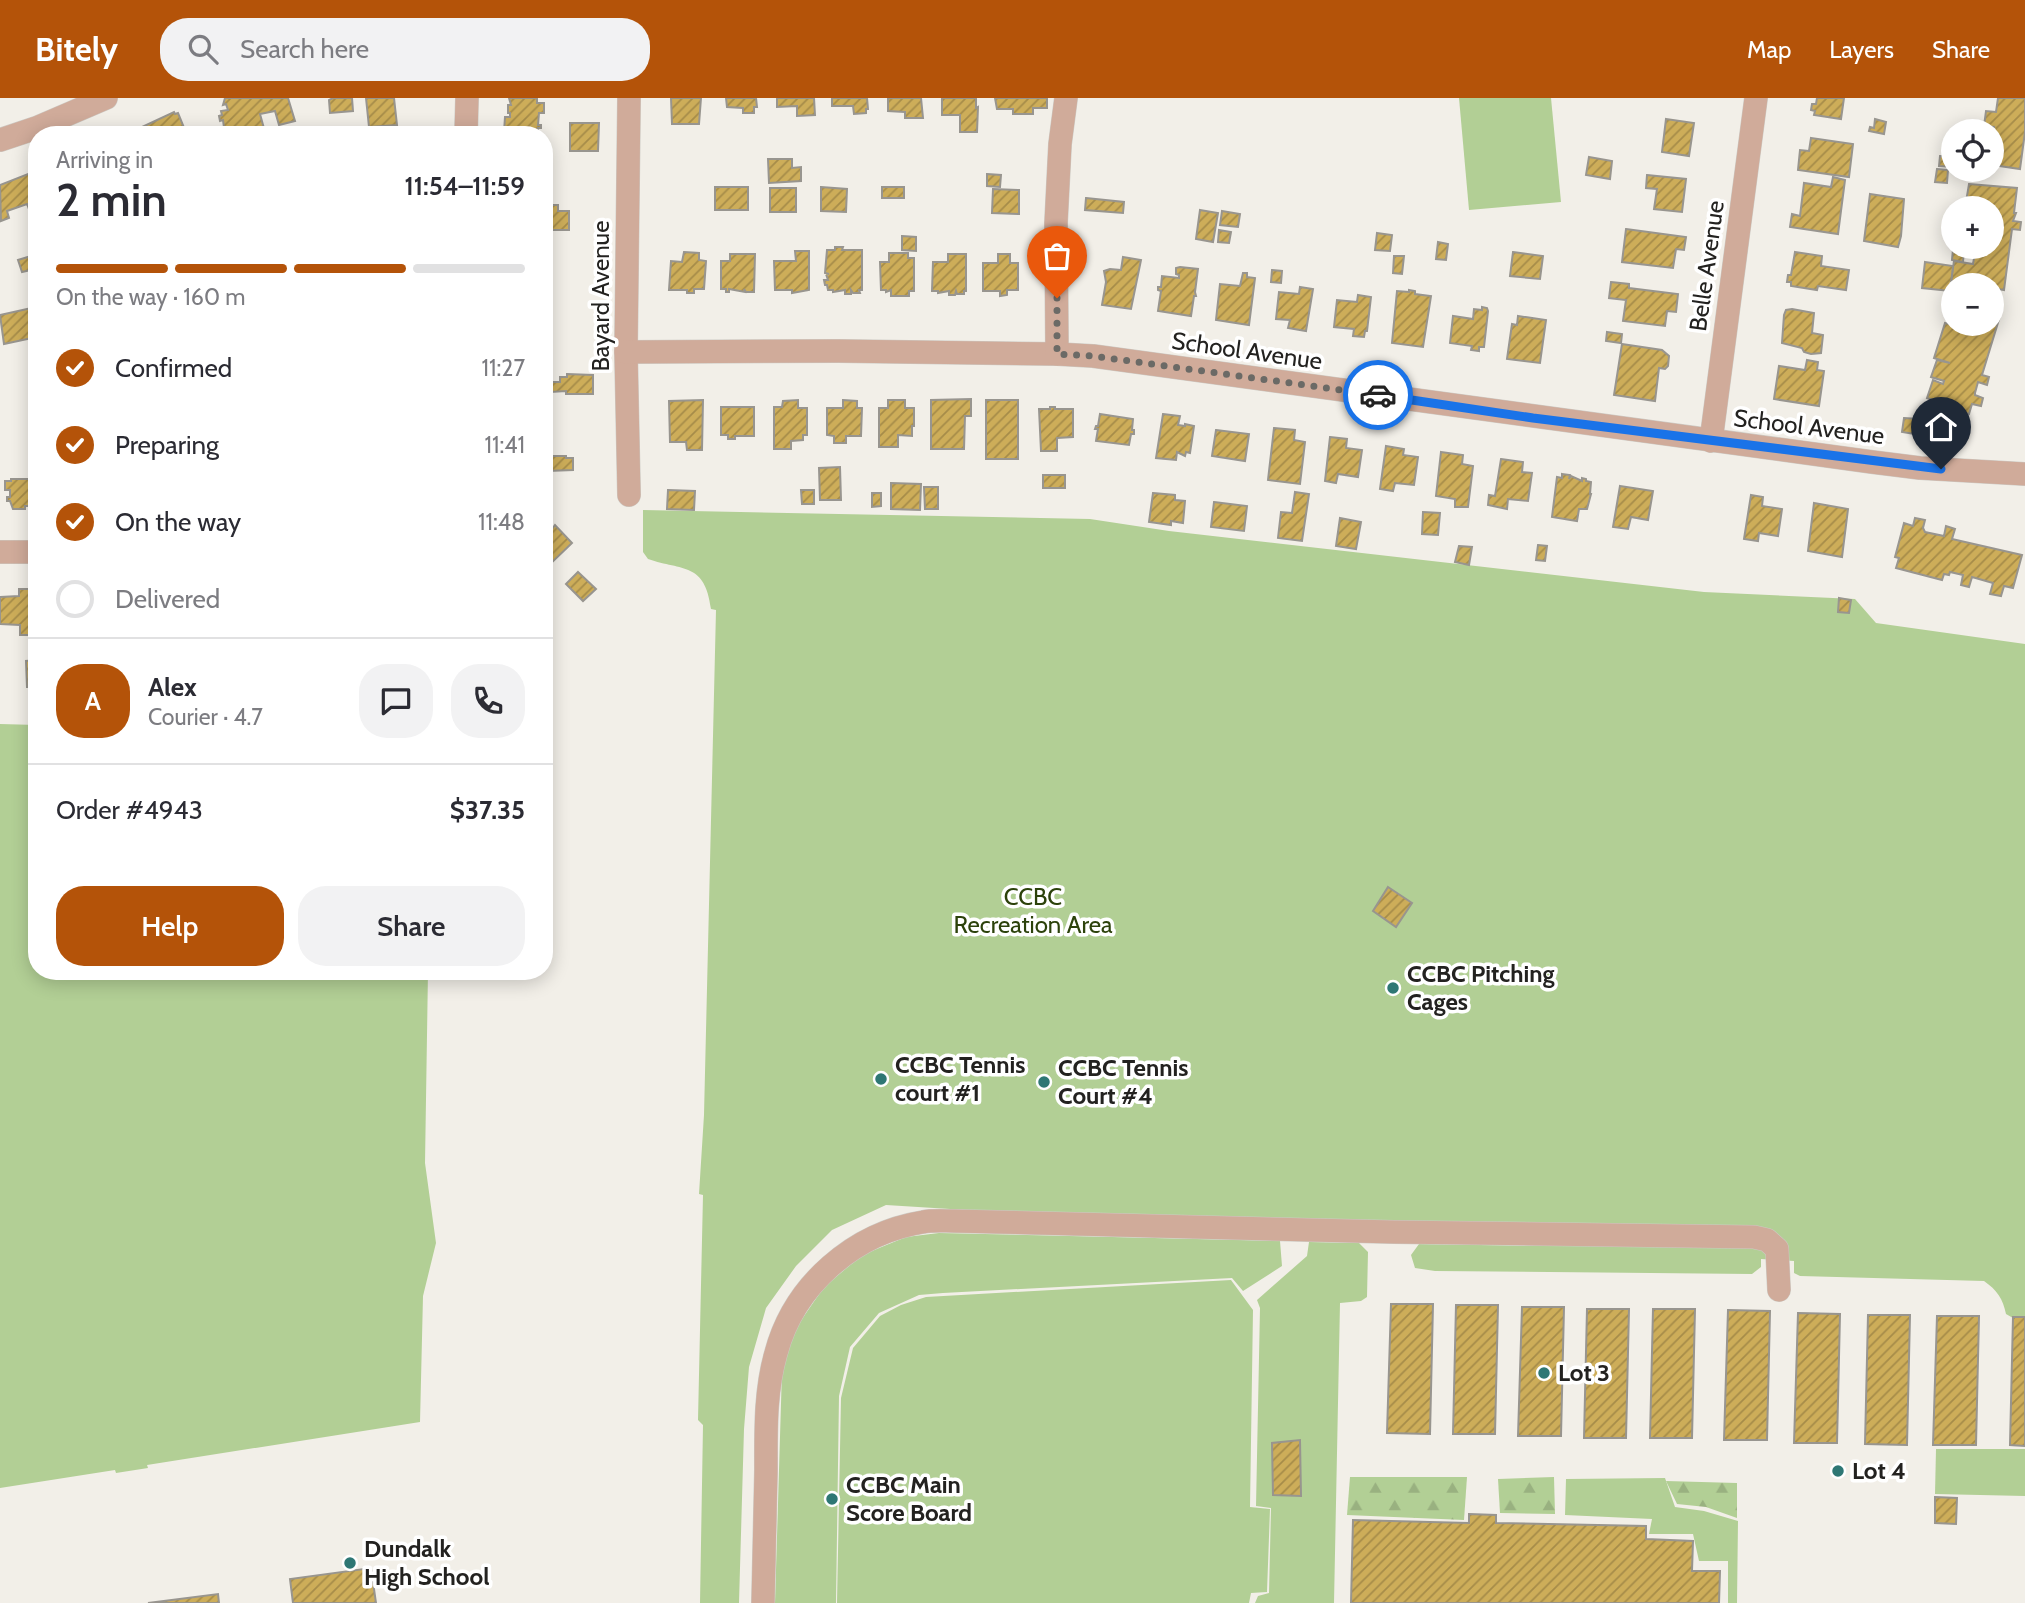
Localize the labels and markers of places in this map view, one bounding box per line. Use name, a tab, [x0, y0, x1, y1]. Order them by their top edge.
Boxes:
pin	[1027, 226, 1087, 298]
pin	[1911, 397, 1971, 469]
place label: CCBC Pitching Cages	[1407, 959, 1554, 1016]
marker: CCBC Pitching Cages	[1385, 980, 1401, 996]
place label: CCBC Tennis court #1	[895, 1050, 1025, 1107]
place label: CCBC Tennis Court #4	[1058, 1053, 1188, 1110]
marker: CCBC Tennis court #1	[873, 1071, 889, 1087]
marker: CCBC Tennis Court #4	[1036, 1074, 1052, 1090]
place label: Lot 3	[1558, 1358, 1610, 1387]
marker: Lot 3	[1536, 1365, 1552, 1381]
place label: Lot 4	[1852, 1456, 1906, 1485]
marker: Lot 4	[1830, 1463, 1846, 1479]
place label: CCBC Main Score Board	[846, 1470, 972, 1527]
marker: CCBC Main Score Board	[824, 1491, 840, 1507]
place label: Dundalk High School	[364, 1534, 489, 1591]
marker: Dundalk High School	[342, 1555, 358, 1571]

